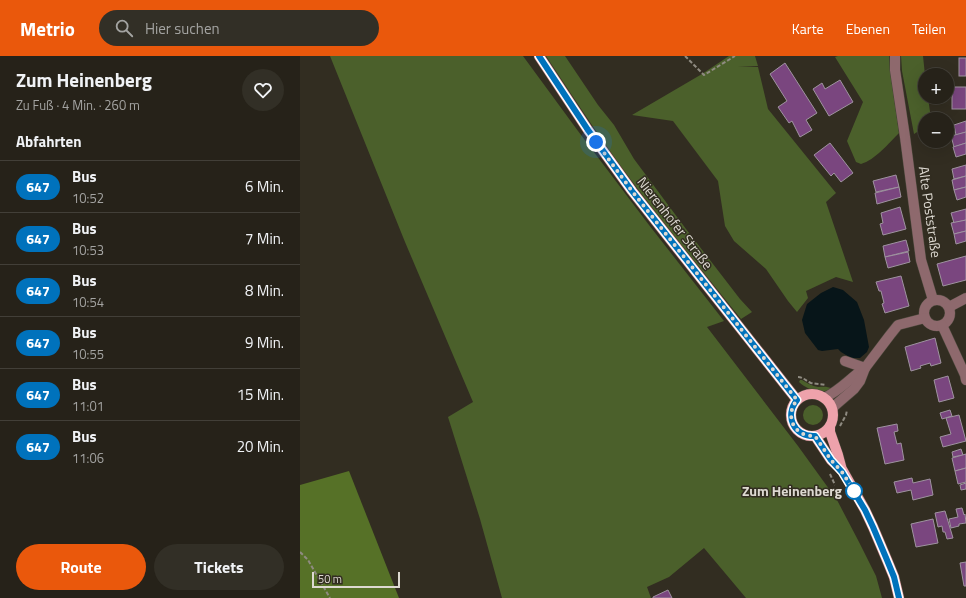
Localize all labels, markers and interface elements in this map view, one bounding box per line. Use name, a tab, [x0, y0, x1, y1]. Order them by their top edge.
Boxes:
search box	[99, 10, 379, 46]
text: Metrio	[20, 14, 75, 43]
icon: search	[113, 17, 135, 39]
text: Hier suchen	[145, 17, 220, 40]
text: Karte	[792, 18, 824, 39]
text: Ebenen	[846, 18, 890, 39]
text: Teilen	[912, 18, 946, 39]
text: Zum Heinenberg	[16, 65, 152, 94]
map controls	[918, 68, 954, 148]
button: +	[918, 68, 954, 104]
button: heart	[242, 69, 284, 111]
text: Zu Fuß · 4 Min. · 260 m	[16, 95, 140, 115]
button: −	[918, 112, 954, 148]
text: Abfahrten	[16, 130, 82, 153]
your location	[586, 132, 606, 152]
text: Bus	[72, 165, 97, 188]
street label: Alte Poststraße	[914, 165, 947, 259]
street label: Nierenhofer Straße	[632, 172, 718, 274]
text: 6 Min.	[245, 175, 284, 198]
text: 647	[26, 176, 50, 197]
text: 10:52	[72, 188, 104, 208]
text: Bus	[72, 217, 97, 240]
text: 7 Min.	[245, 227, 284, 250]
text: 647	[26, 228, 50, 249]
text: 10:53	[72, 240, 104, 260]
text: Bus	[72, 269, 97, 292]
text: 8 Min.	[245, 279, 284, 302]
text: 647	[26, 280, 50, 301]
text: 10:54	[72, 292, 104, 312]
text: Bus	[72, 321, 97, 344]
text: 9 Min.	[245, 331, 284, 354]
text: 647	[26, 332, 50, 353]
text: 10:55	[72, 344, 104, 364]
text: Bus	[72, 373, 97, 396]
text: 15 Min.	[237, 383, 284, 406]
text: 647	[26, 384, 50, 405]
text: 11:01	[72, 396, 104, 416]
text: Bus	[72, 425, 97, 448]
text: 20 Min.	[237, 435, 284, 458]
text: 647	[26, 436, 50, 457]
text: 11:06	[72, 448, 104, 468]
place label: Zum Heinenberg	[742, 480, 843, 501]
marker: Zum Heinenberg	[845, 482, 863, 500]
button: Route	[16, 544, 146, 590]
button: Tickets	[154, 544, 284, 590]
scale bar	[312, 570, 400, 589]
text: 50 m	[318, 571, 342, 587]

